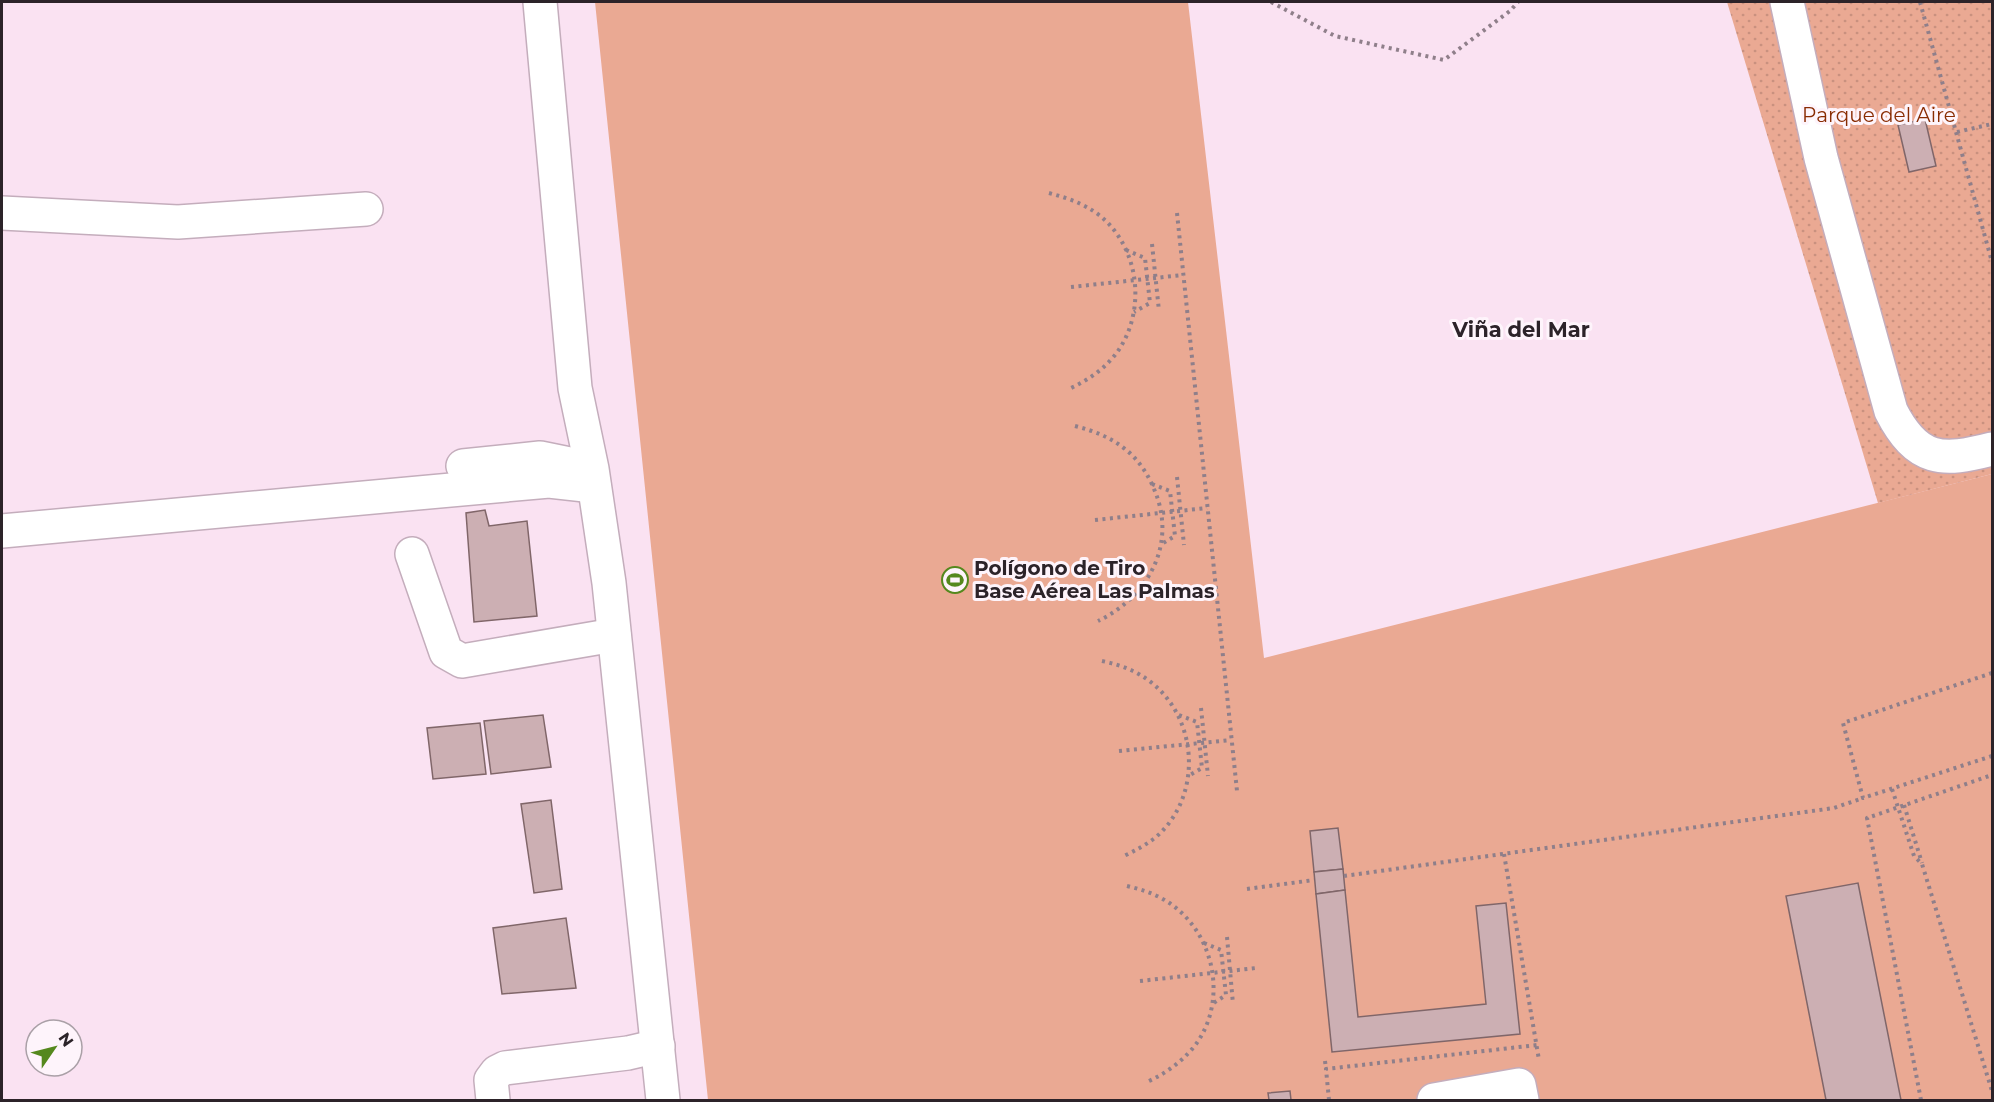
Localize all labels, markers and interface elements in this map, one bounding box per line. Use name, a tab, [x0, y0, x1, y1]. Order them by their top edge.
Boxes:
park label: Parque del Aire	[1802, 103, 1956, 127]
district label: Viña del Mar	[1451, 317, 1590, 342]
place label: Polígono de Tiro Base Aérea Las Palmas	[974, 556, 1215, 603]
sports icon: Polígono de Tiro Base Aérea Las Palmas	[940, 565, 970, 595]
north arrow	[24, 1018, 84, 1078]
text: N	[54, 1029, 77, 1050]

